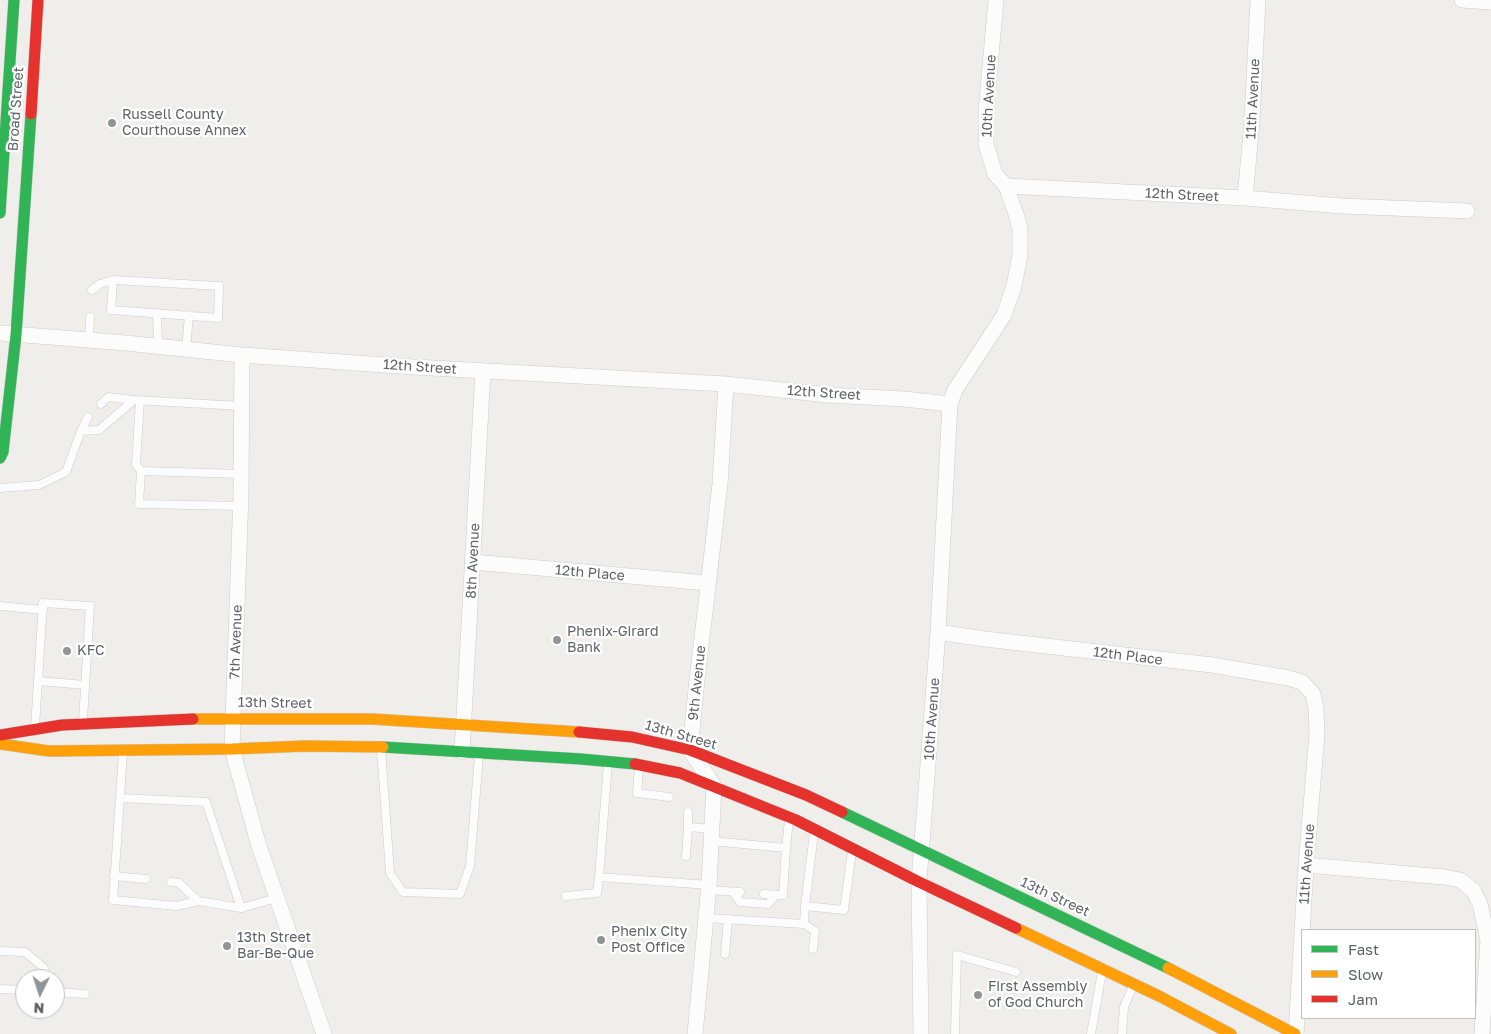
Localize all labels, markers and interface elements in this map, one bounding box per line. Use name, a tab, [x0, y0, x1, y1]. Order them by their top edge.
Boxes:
street label: 10th Avenue	[978, 54, 1000, 138]
street label: 11th Avenue	[1242, 58, 1264, 140]
street label: Broad Street	[5, 66, 27, 152]
place label: Russell County Courthouse Annex	[122, 107, 246, 140]
marker: Russell County Courthouse Annex	[106, 117, 118, 129]
street label: 12th Street	[1145, 185, 1219, 205]
street label: 12th Street	[382, 356, 458, 378]
street label: 12th Street	[786, 382, 862, 404]
street label: 8th Avenue	[463, 523, 483, 599]
street label: 12th Place	[554, 562, 626, 584]
street label: 7th Avenue	[226, 604, 246, 680]
place label: Phenix-Girard Bank	[567, 624, 659, 656]
marker: Phenix-Girard Bank	[551, 634, 563, 646]
place label: KFC	[77, 643, 104, 659]
street label: 12th Place	[1092, 643, 1164, 669]
marker: KFC	[61, 645, 73, 657]
street label: 9th Avenue	[685, 645, 709, 721]
street label: 10th Avenue	[921, 677, 943, 761]
street label: 13th Street	[238, 694, 312, 712]
street label: 13th Street	[643, 717, 719, 753]
street label: 11th Avenue	[1296, 823, 1318, 905]
street label: 13th Street	[1018, 874, 1092, 920]
place label: Phenix City Post Office	[611, 924, 687, 956]
legend	[1301, 929, 1476, 1019]
place label: 13th Street Bar-Be-Que	[237, 930, 314, 962]
marker: Phenix City Post Office	[595, 934, 607, 946]
marker: 13th Street Bar-Be-Que	[221, 940, 233, 952]
text: Fast	[1348, 940, 1379, 958]
text: Slow	[1348, 965, 1383, 983]
north arrow	[15, 969, 65, 1019]
place label: First Assembly of God Church	[988, 979, 1087, 1012]
marker: First Assembly of God Church	[972, 989, 984, 1001]
text: Jam	[1348, 990, 1378, 1008]
text: N	[33, 1000, 45, 1017]

